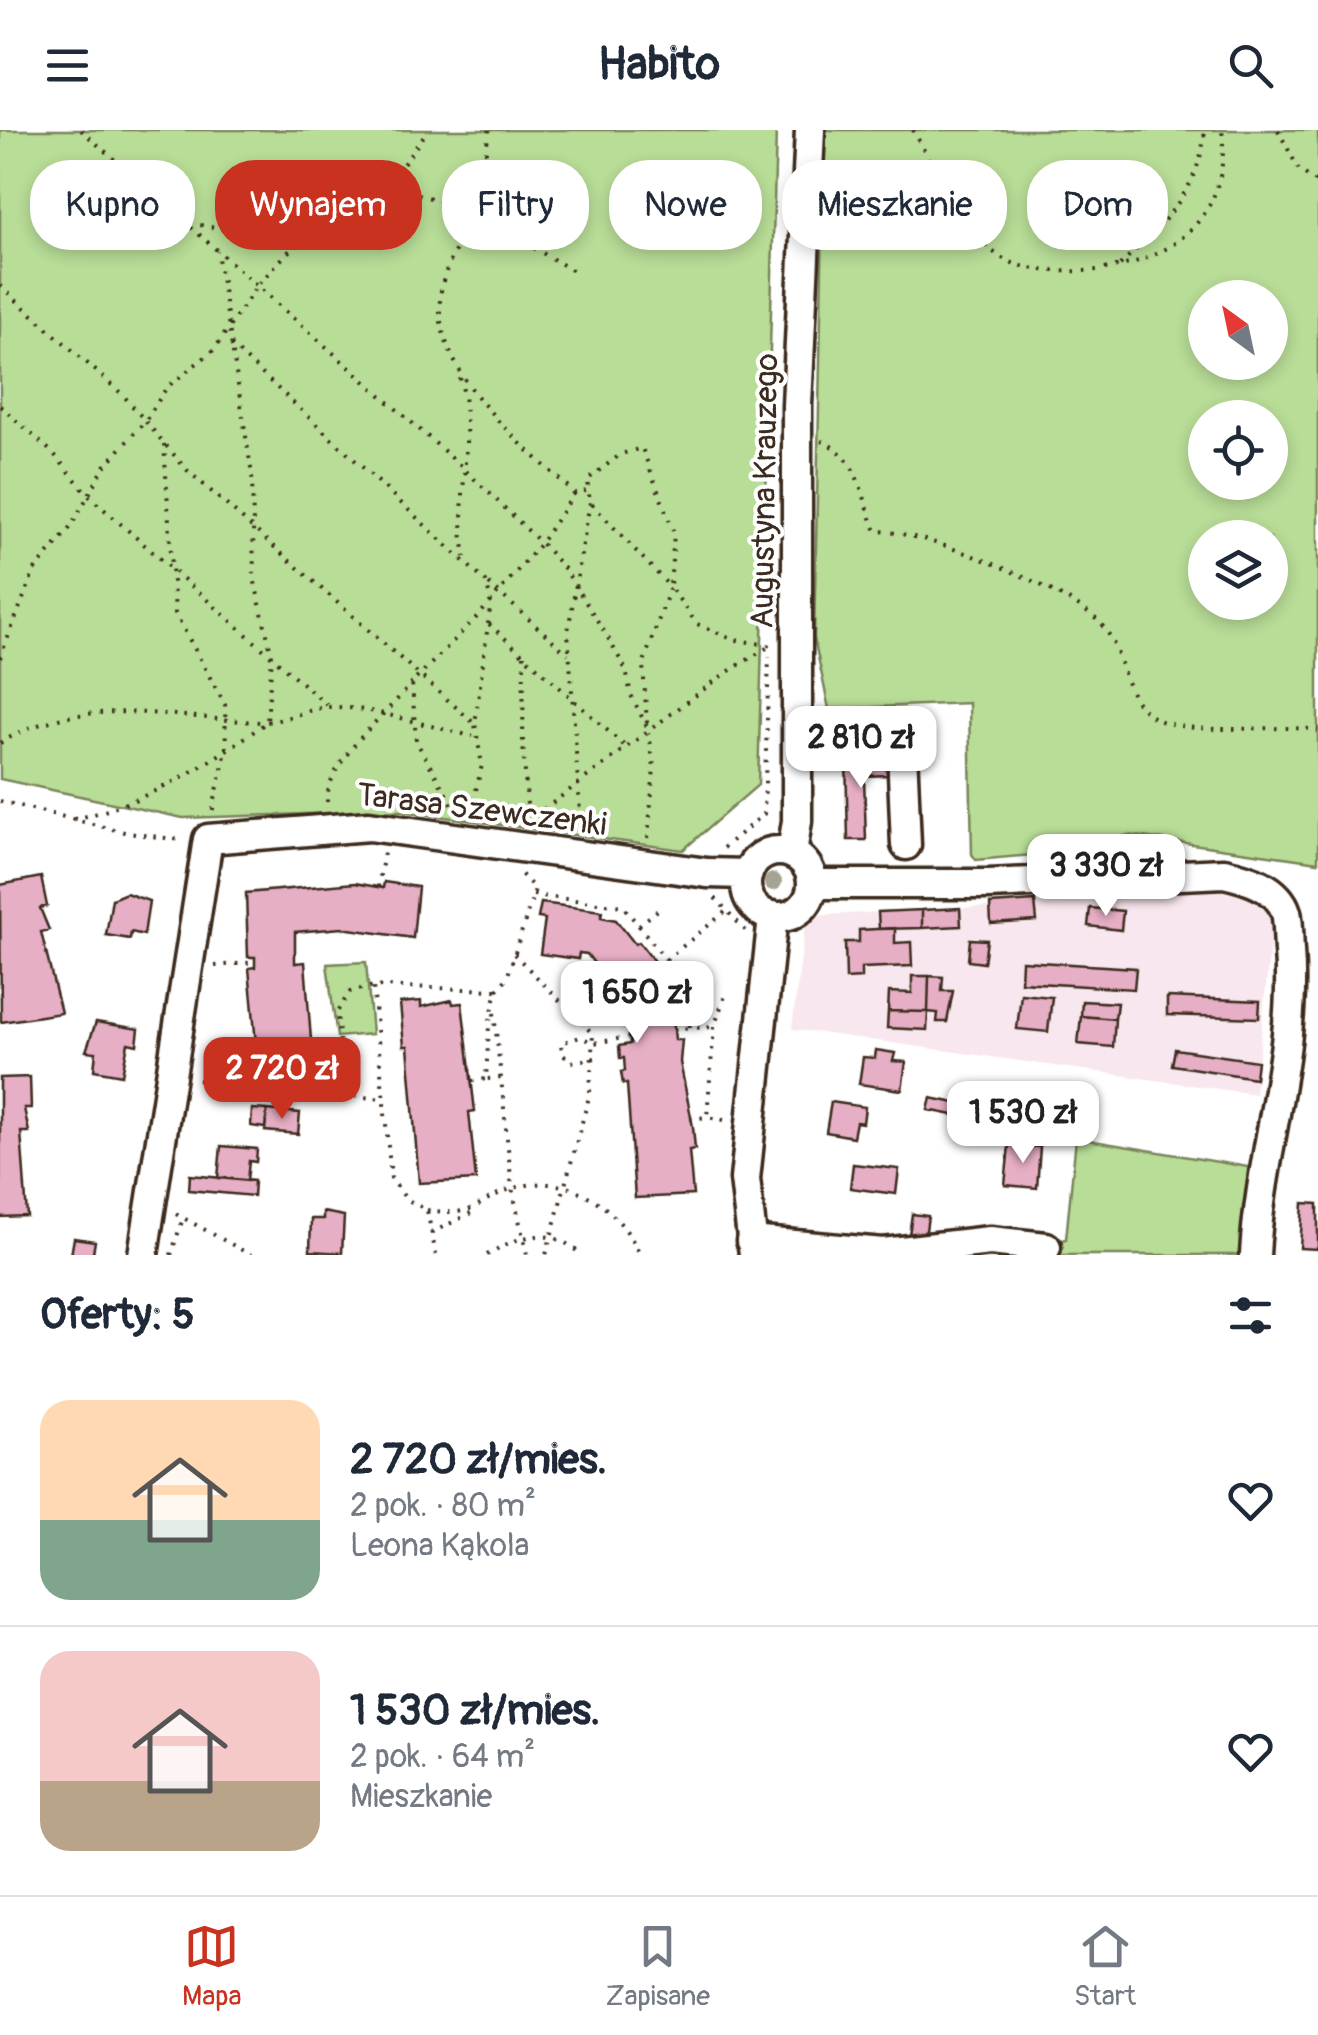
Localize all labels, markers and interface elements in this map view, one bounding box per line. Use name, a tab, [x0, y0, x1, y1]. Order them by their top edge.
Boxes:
text: Habito	[598, 37, 720, 93]
icon: menu	[40, 38, 95, 93]
icon: search	[1223, 38, 1278, 93]
chip: Kupno	[30, 160, 195, 250]
chip: Wynajem	[215, 160, 422, 250]
chip: Filtry	[442, 160, 589, 250]
chip: Nowe	[609, 160, 762, 250]
chip: Mieszkanie	[782, 160, 1007, 250]
chip: Dom	[1027, 160, 1168, 250]
north arrow	[1188, 280, 1288, 380]
map controls	[1188, 280, 1288, 620]
street label: Augustyna Krauzego	[743, 353, 787, 629]
button: locate	[1188, 400, 1288, 500]
button: layers	[1188, 520, 1288, 620]
pin: 2 810 zł	[758, 706, 964, 791]
text: 2 810 zł	[808, 718, 914, 758]
street label: Tarasa Szewczenki	[355, 775, 609, 845]
pin: 3 330 zł	[1003, 834, 1209, 919]
text: 3 330 zł	[1049, 846, 1163, 886]
pin: 1 650 zł	[534, 961, 740, 1046]
text: 1 650 zł	[583, 973, 691, 1013]
pin: 2 720 zł	[179, 1037, 385, 1122]
text: 2 720 zł	[225, 1049, 339, 1089]
pin: 1 530 zł	[920, 1081, 1126, 1166]
text: 1 530 zł	[969, 1093, 1077, 1133]
icon: filters	[1223, 1288, 1278, 1343]
text: Oferty: 5	[40, 1289, 195, 1341]
text: 2 720 zł/mies.	[350, 1434, 607, 1486]
icon: home	[120, 1440, 240, 1560]
icon: heart	[1223, 1473, 1278, 1528]
text: 2 pok. · 80 m²	[350, 1486, 536, 1526]
text: Leona Kąkola	[350, 1526, 530, 1566]
text: 1 530 zł/mies.	[350, 1685, 600, 1737]
icon: home	[120, 1691, 240, 1811]
icon: heart	[1223, 1724, 1278, 1779]
text: 2 pok. · 64 m²	[350, 1737, 535, 1777]
text: Mieszkanie	[350, 1777, 492, 1817]
tab: Mapa	[182, 1919, 241, 2014]
tab: Zapisane	[605, 1919, 710, 2014]
tab: Start	[1074, 1919, 1136, 2014]

